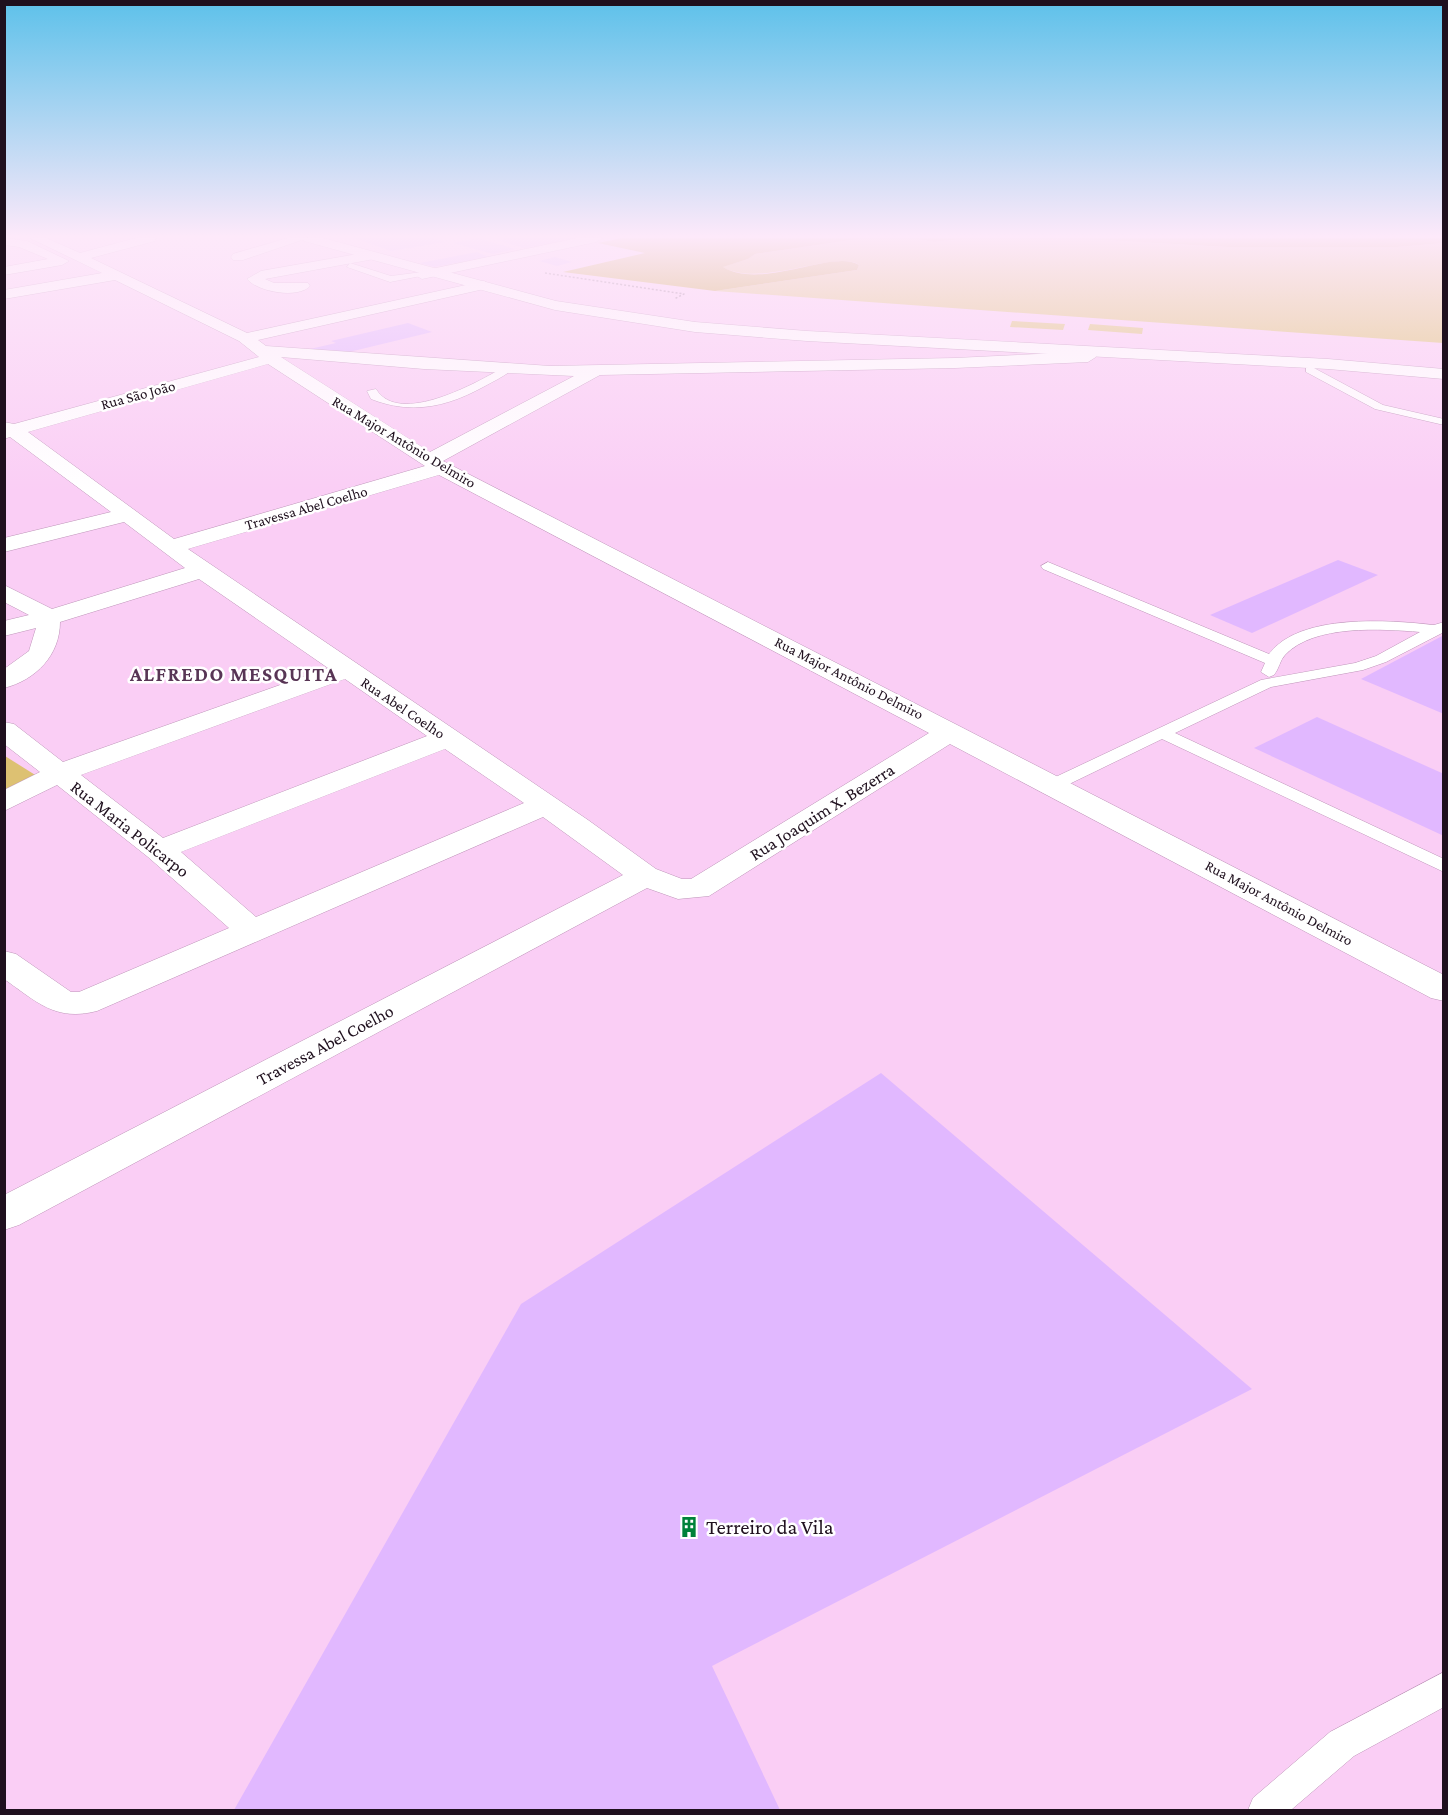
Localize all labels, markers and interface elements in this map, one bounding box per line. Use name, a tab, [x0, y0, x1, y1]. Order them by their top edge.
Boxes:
street label: Rua São João	[99, 377, 177, 414]
street label: Rua Major Antônio Delmiro	[329, 393, 479, 492]
street label: Travessa Abel Coelho	[243, 483, 369, 533]
street label: Rua Major Antônio Delmiro	[772, 634, 926, 723]
district label: ALFREDO MESQUITA	[129, 663, 338, 685]
street label: Rua Abel Coelho	[358, 674, 448, 742]
street label: Rua Joaquim X. Bezerra	[746, 759, 898, 865]
street label: Rua Maria Policarpo	[67, 777, 193, 881]
street label: Rua Major Antônio Delmiro	[1202, 857, 1355, 950]
street label: Travessa Abel Coelho	[253, 1000, 397, 1090]
building icon: Terreiro da Vila	[677, 1515, 701, 1539]
place label: Terreiro da Vila	[706, 1515, 834, 1539]

